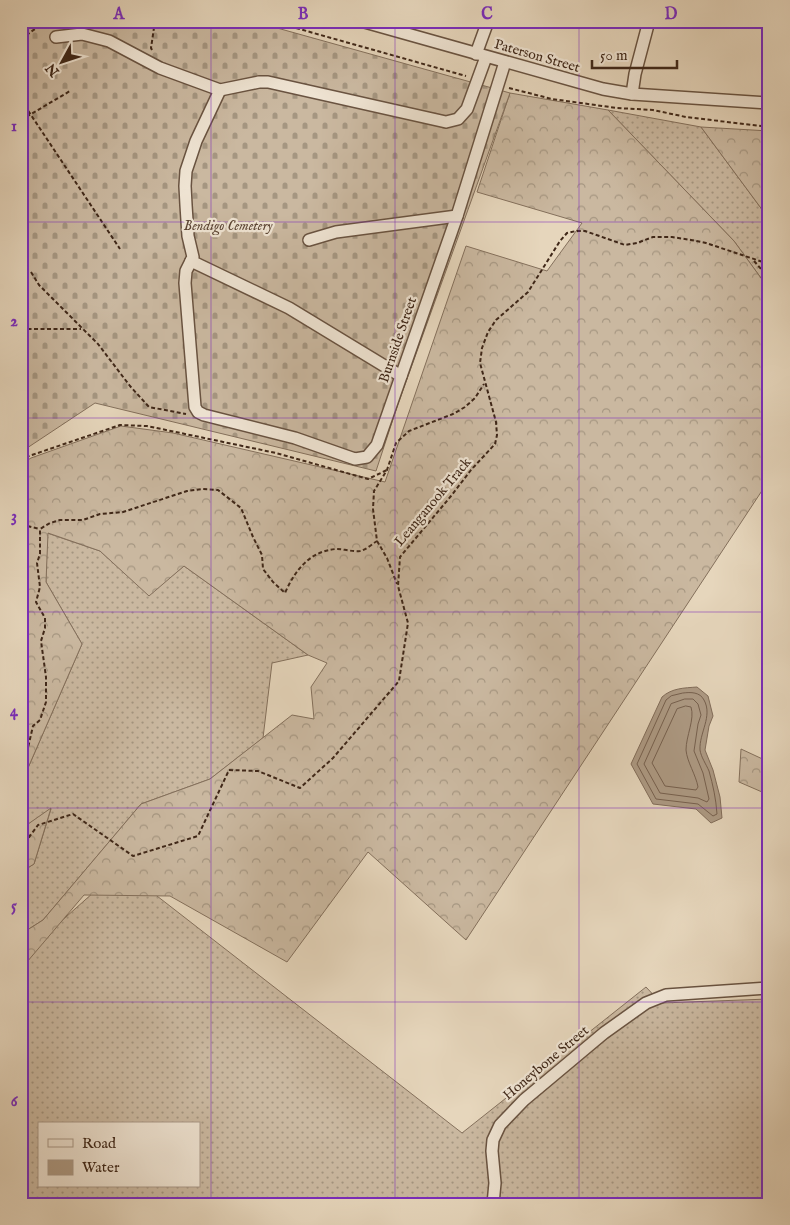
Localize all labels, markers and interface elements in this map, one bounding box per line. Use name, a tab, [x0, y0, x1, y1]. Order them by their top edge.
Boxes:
text: A	[113, 5, 126, 25]
text: B	[298, 5, 309, 25]
text: C	[481, 5, 493, 25]
text: D	[665, 5, 678, 25]
street label: Paterson Street	[492, 35, 582, 77]
north arrow	[38, 38, 88, 88]
scale bar	[592, 38, 678, 70]
text: 50 m	[600, 46, 628, 65]
text: N	[42, 59, 64, 81]
text: 1	[11, 117, 17, 137]
park label: Bendigo Cemetery	[184, 217, 273, 236]
street label: Burnside Street	[375, 295, 421, 385]
text: 2	[10, 312, 18, 332]
street label: Leanganook Track	[391, 454, 476, 550]
text: 3	[11, 507, 17, 527]
text: 4	[10, 702, 19, 722]
text: 5	[11, 897, 17, 917]
street label: Honeybone Street	[499, 1022, 593, 1104]
text: 6	[11, 1092, 19, 1112]
legend	[38, 1122, 200, 1188]
text: Road	[82, 1134, 117, 1153]
text: Water	[82, 1158, 120, 1177]

